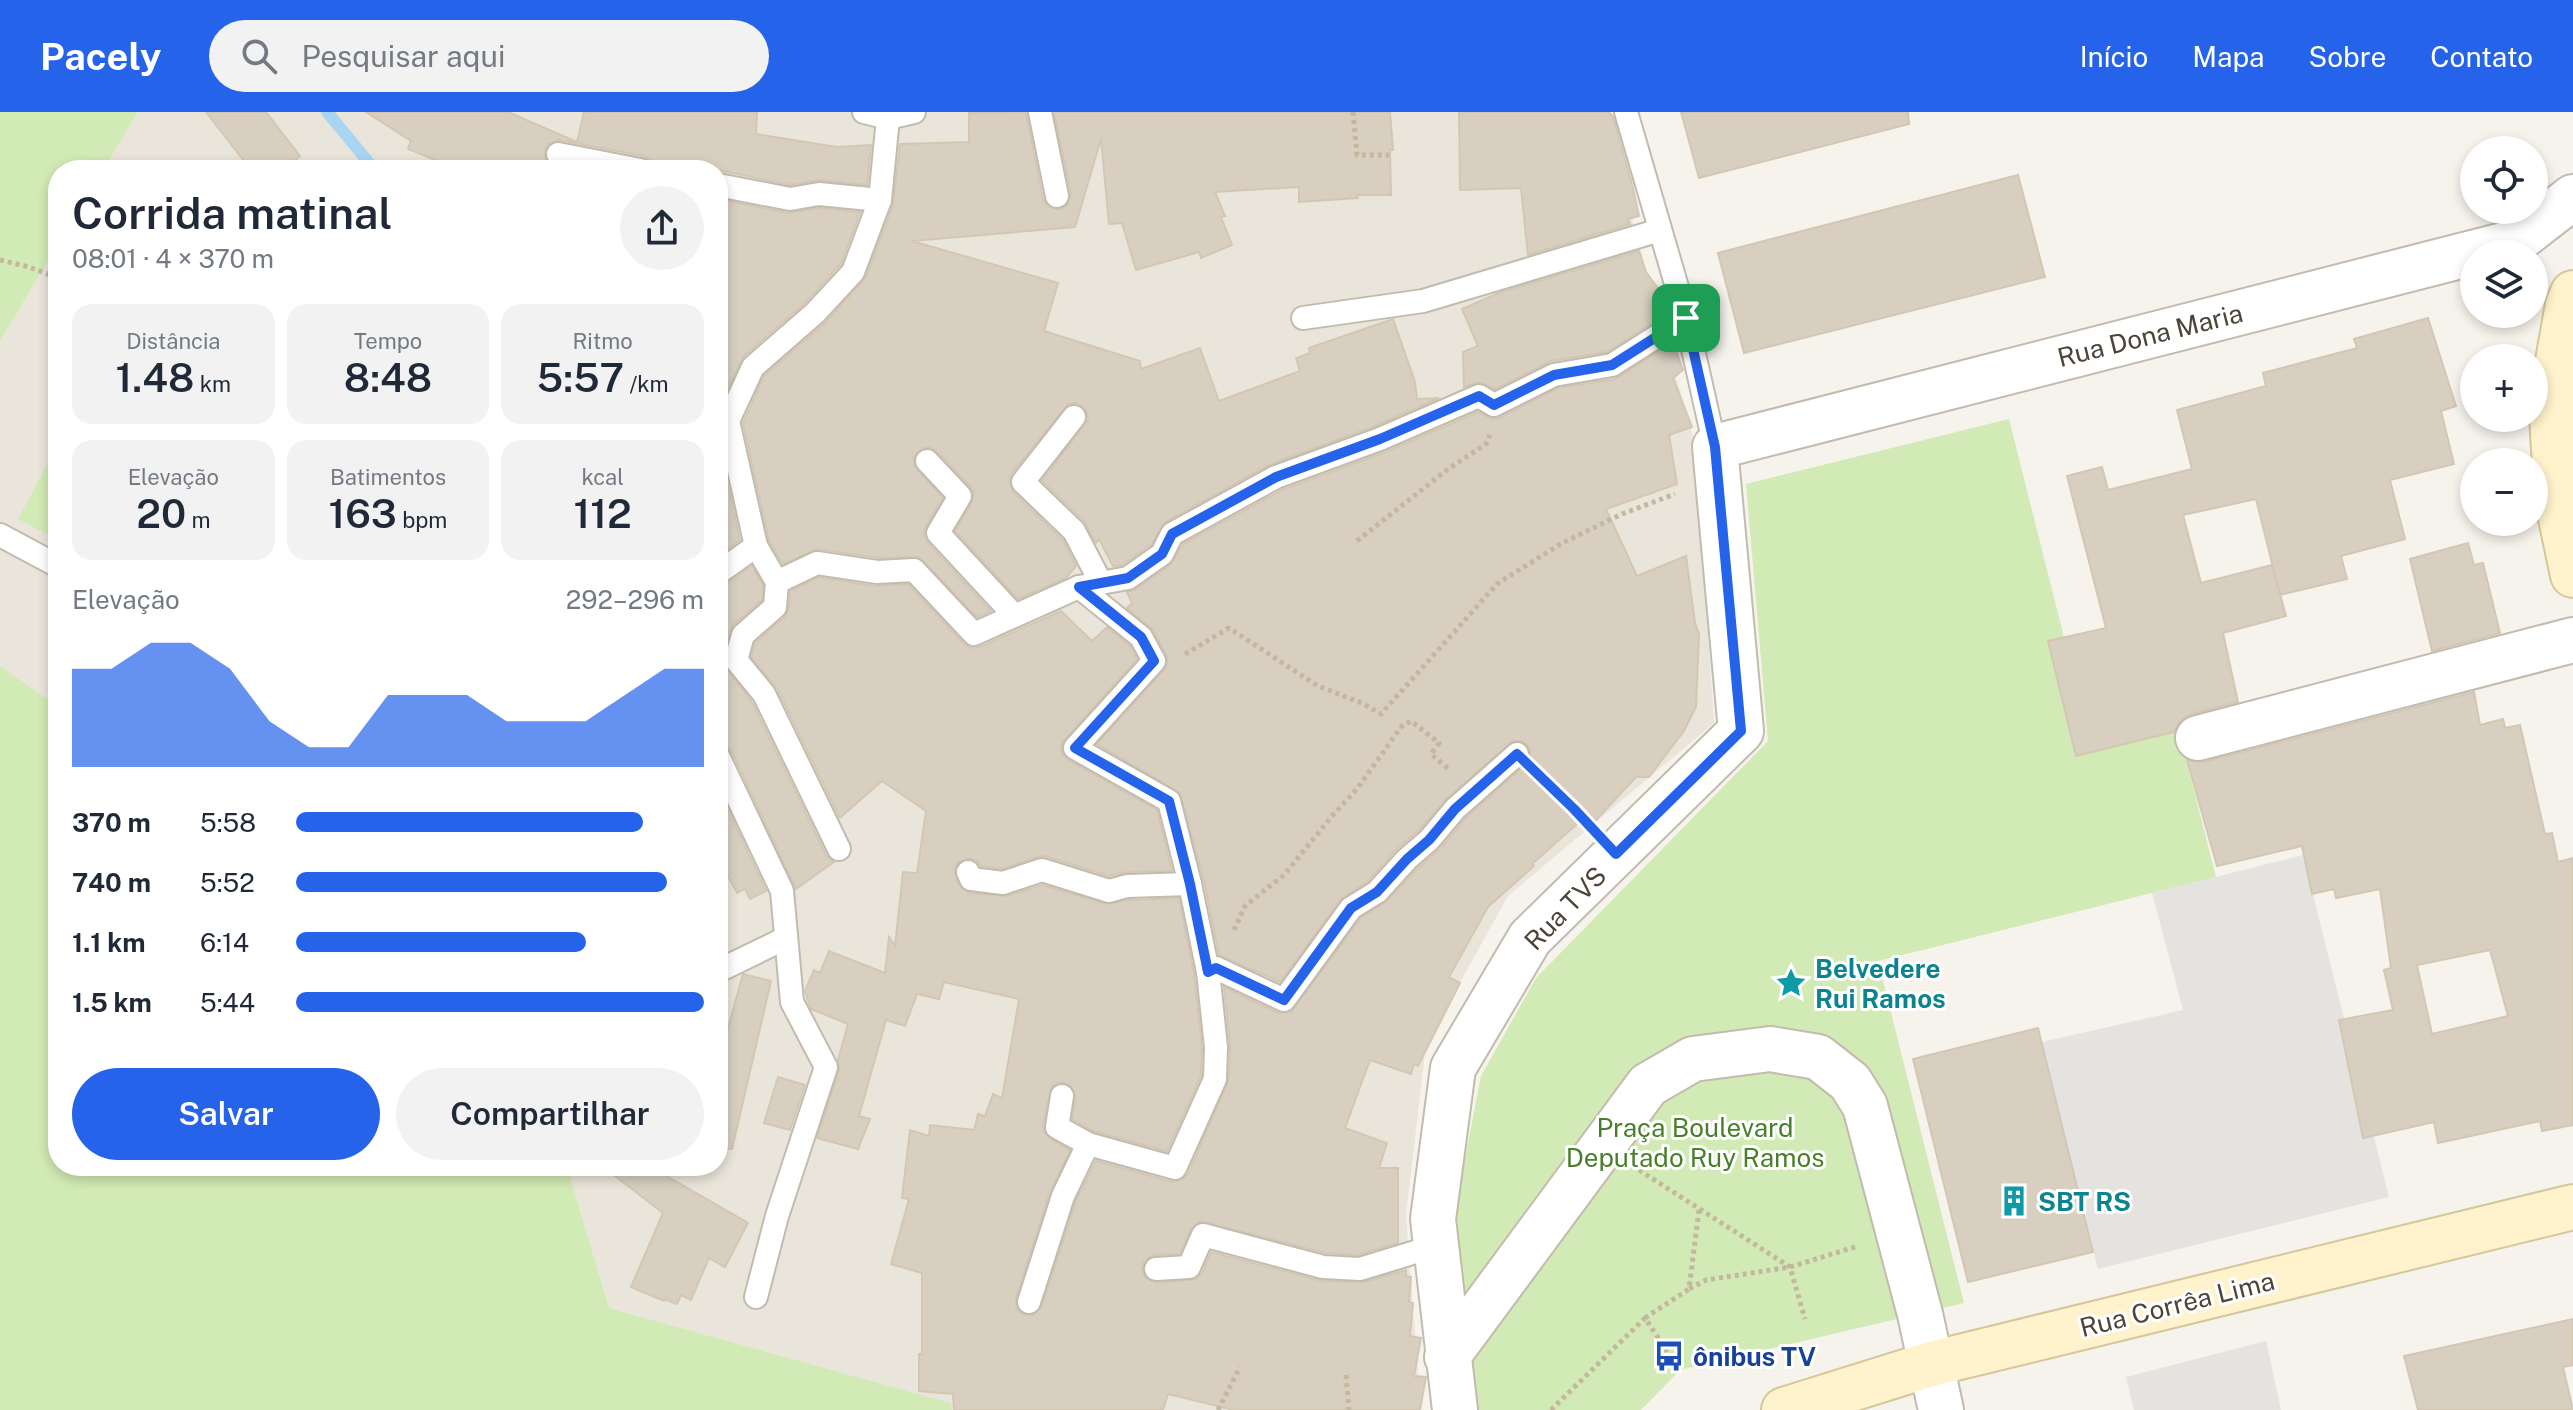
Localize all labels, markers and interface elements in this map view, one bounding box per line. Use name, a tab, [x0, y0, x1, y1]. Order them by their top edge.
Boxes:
search box	[209, 20, 769, 92]
text: Pacely	[40, 34, 161, 79]
icon: search	[237, 34, 281, 78]
text: Pesquisar aqui	[301, 38, 506, 74]
text: Início	[2080, 40, 2148, 73]
text: Mapa	[2192, 40, 2264, 73]
text: Sobre	[2308, 40, 2386, 73]
text: Contato	[2430, 40, 2533, 73]
map controls	[2460, 136, 2548, 536]
button: locate	[2460, 136, 2548, 224]
button: share	[620, 186, 704, 270]
text: Corrida matinal	[72, 187, 392, 239]
button: layers	[2460, 240, 2548, 328]
text: 08:01 · 4 × 370 m	[72, 243, 274, 274]
pin	[1652, 284, 1720, 352]
icon: arrive	[1664, 296, 1708, 340]
street label: Rua Dona Maria	[2054, 297, 2246, 373]
text: Distância	[126, 328, 221, 354]
text: Tempo	[354, 328, 422, 354]
text: Ritmo	[573, 328, 633, 354]
button: +	[2460, 344, 2548, 432]
text: 1.48	[116, 354, 194, 401]
text: 8:48	[344, 354, 432, 401]
text: 5:57	[537, 354, 624, 401]
text: km	[194, 371, 231, 397]
text: /km	[624, 371, 669, 397]
button: −	[2460, 448, 2548, 536]
text: Elevação	[128, 464, 219, 490]
text: Batimentos	[330, 464, 446, 490]
text: kcal	[581, 464, 624, 490]
text: 20	[136, 490, 186, 537]
text: 163	[329, 490, 397, 537]
text: 112	[574, 490, 632, 537]
text: m	[186, 507, 210, 533]
text: bpm	[397, 507, 447, 533]
text: Elevação	[72, 584, 180, 615]
text: 292–296 m	[566, 584, 704, 615]
text: 370 m	[72, 807, 151, 838]
text: 5:58	[200, 807, 256, 838]
street label: Rua TVS	[1518, 860, 1612, 956]
text: 740 m	[72, 867, 151, 898]
text: 5:52	[200, 867, 255, 898]
text: 1.1 km	[72, 927, 145, 958]
text: 6:14	[200, 927, 249, 958]
place label: Belvedere Rui Ramos	[1815, 953, 1946, 1014]
place icon: Belvedere Rui Ramos	[1774, 966, 1808, 1000]
text: 1.5 km	[72, 987, 152, 1018]
text: 5:44	[200, 987, 255, 1018]
button: Salvar	[72, 1068, 380, 1160]
button: Compartilhar	[396, 1068, 704, 1160]
park label: Praça Boulevard Deputado Ruy Ramos	[1566, 1112, 1824, 1173]
building icon: SBT RS	[1997, 1184, 2031, 1218]
place label: SBT RS	[2038, 1186, 2131, 1217]
street label: Rua Corrêa Lima	[2076, 1265, 2278, 1343]
bus stop icon: ônibus TV	[1652, 1339, 1686, 1373]
place label: ônibus TV	[1693, 1341, 1816, 1372]

